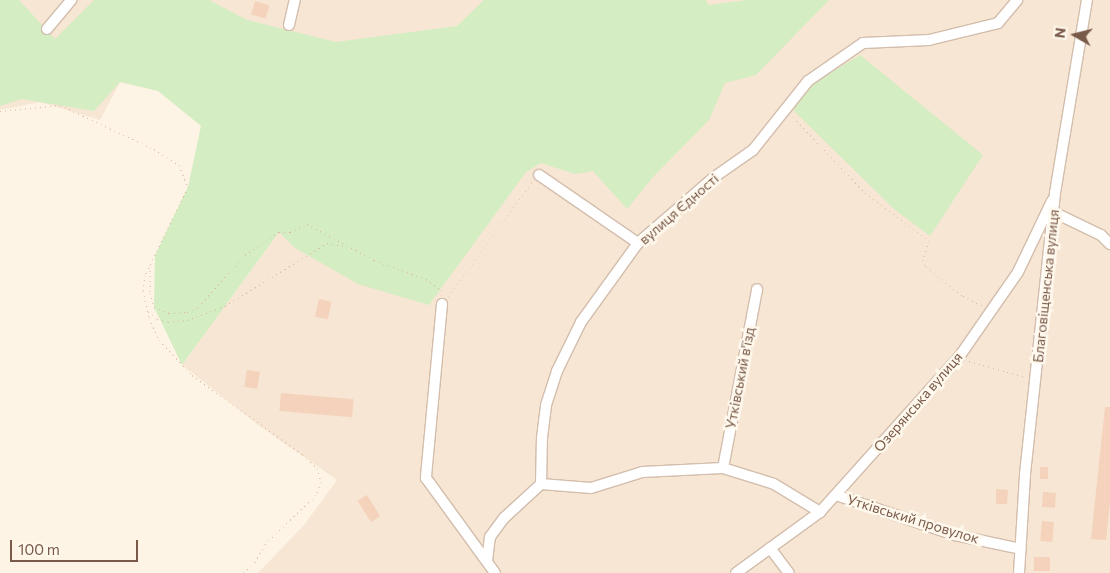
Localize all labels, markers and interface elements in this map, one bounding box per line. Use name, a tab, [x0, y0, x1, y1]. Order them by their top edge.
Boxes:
north arrow	[1050, 10, 1100, 60]
text: N	[1051, 26, 1069, 39]
street label: вулиця Єдності	[636, 170, 722, 248]
street label: Благовіщенська вулиця	[1030, 209, 1062, 363]
street label: Утківський в'їзд	[722, 326, 758, 430]
street label: Озерянська вулиця	[870, 349, 966, 455]
street label: Утківський провулок	[845, 491, 981, 547]
scale bar	[12, 530, 140, 562]
text: 100 m	[18, 540, 60, 558]

